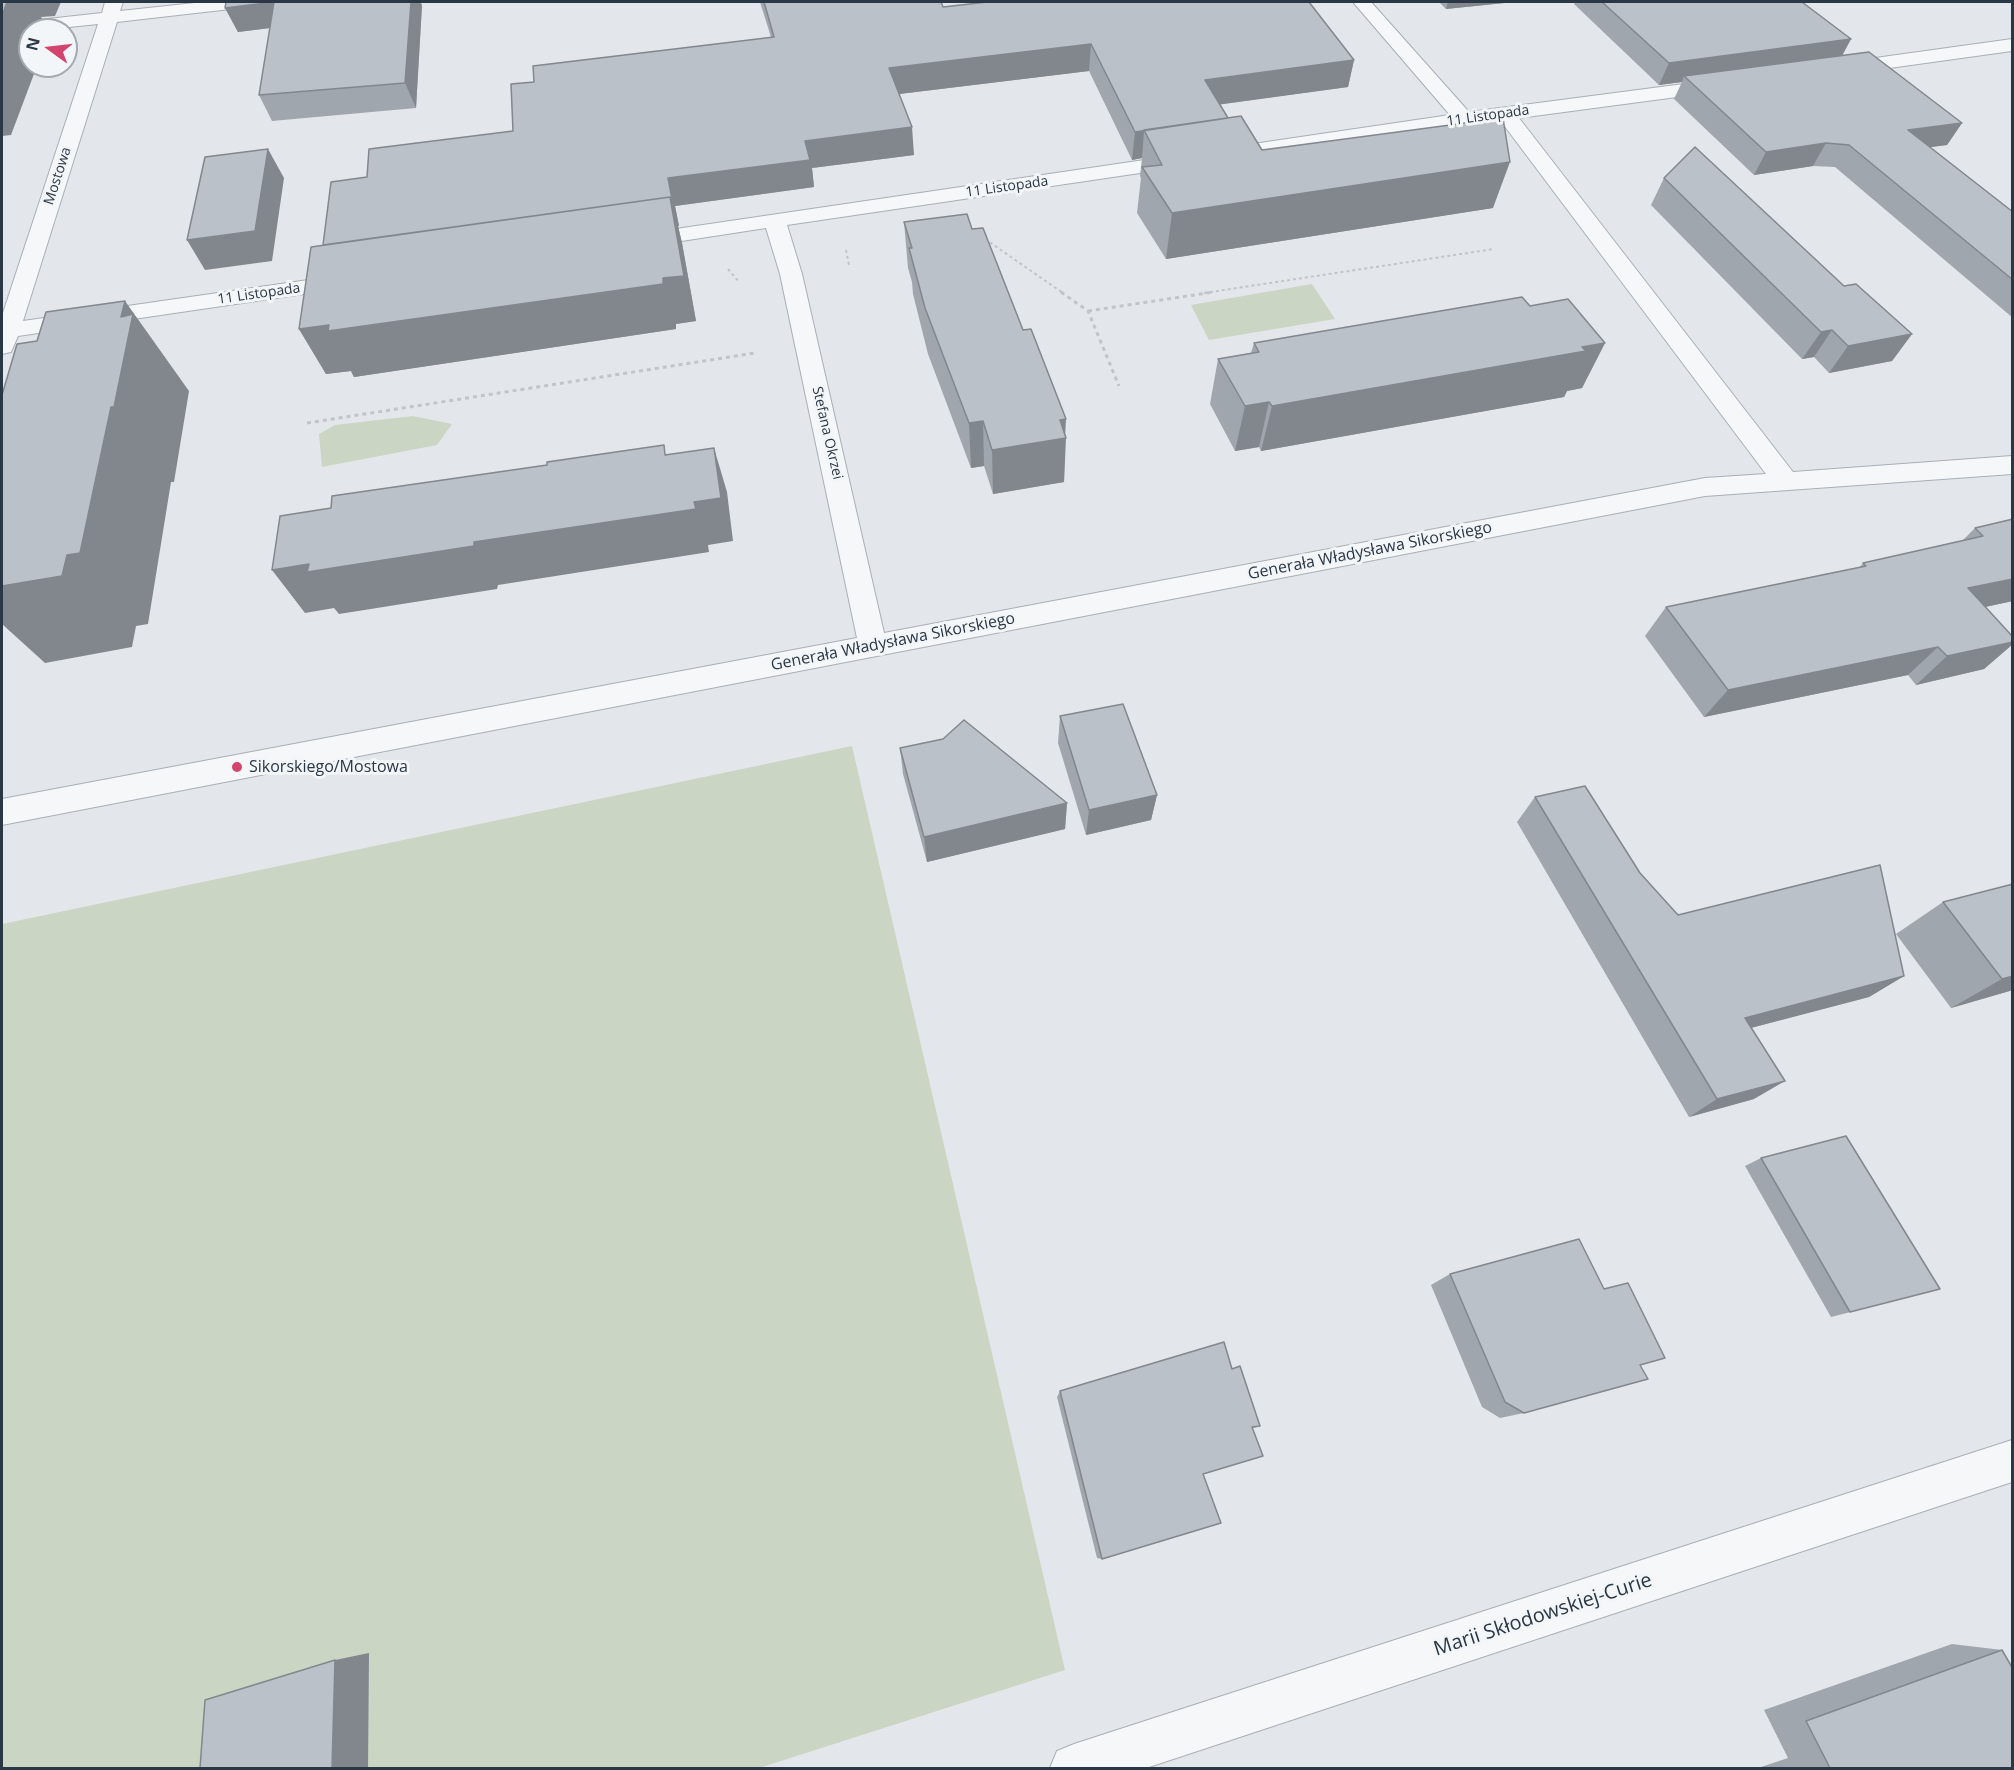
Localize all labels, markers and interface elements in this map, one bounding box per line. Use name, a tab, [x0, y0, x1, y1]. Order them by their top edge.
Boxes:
north arrow	[18, 18, 78, 78]
text: N	[20, 35, 45, 53]
street label: 11 Listopada	[1446, 102, 1530, 130]
street label: Mostowa	[41, 145, 75, 207]
street label: 11 Listopada	[965, 173, 1049, 201]
street label: 11 Listopada	[217, 280, 301, 308]
street label: Stefana Okrzei	[808, 385, 846, 481]
street label: Generała Władysława Sikorskiego	[1246, 518, 1494, 584]
street label: Generała Władysława Sikorskiego	[769, 609, 1017, 675]
place label: Sikorskiego/Mostowa	[249, 757, 408, 777]
marker: Sikorskiego/Mostowa	[230, 760, 244, 774]
street label: Marii Skłodowskiej-Curie	[1431, 1568, 1655, 1662]

